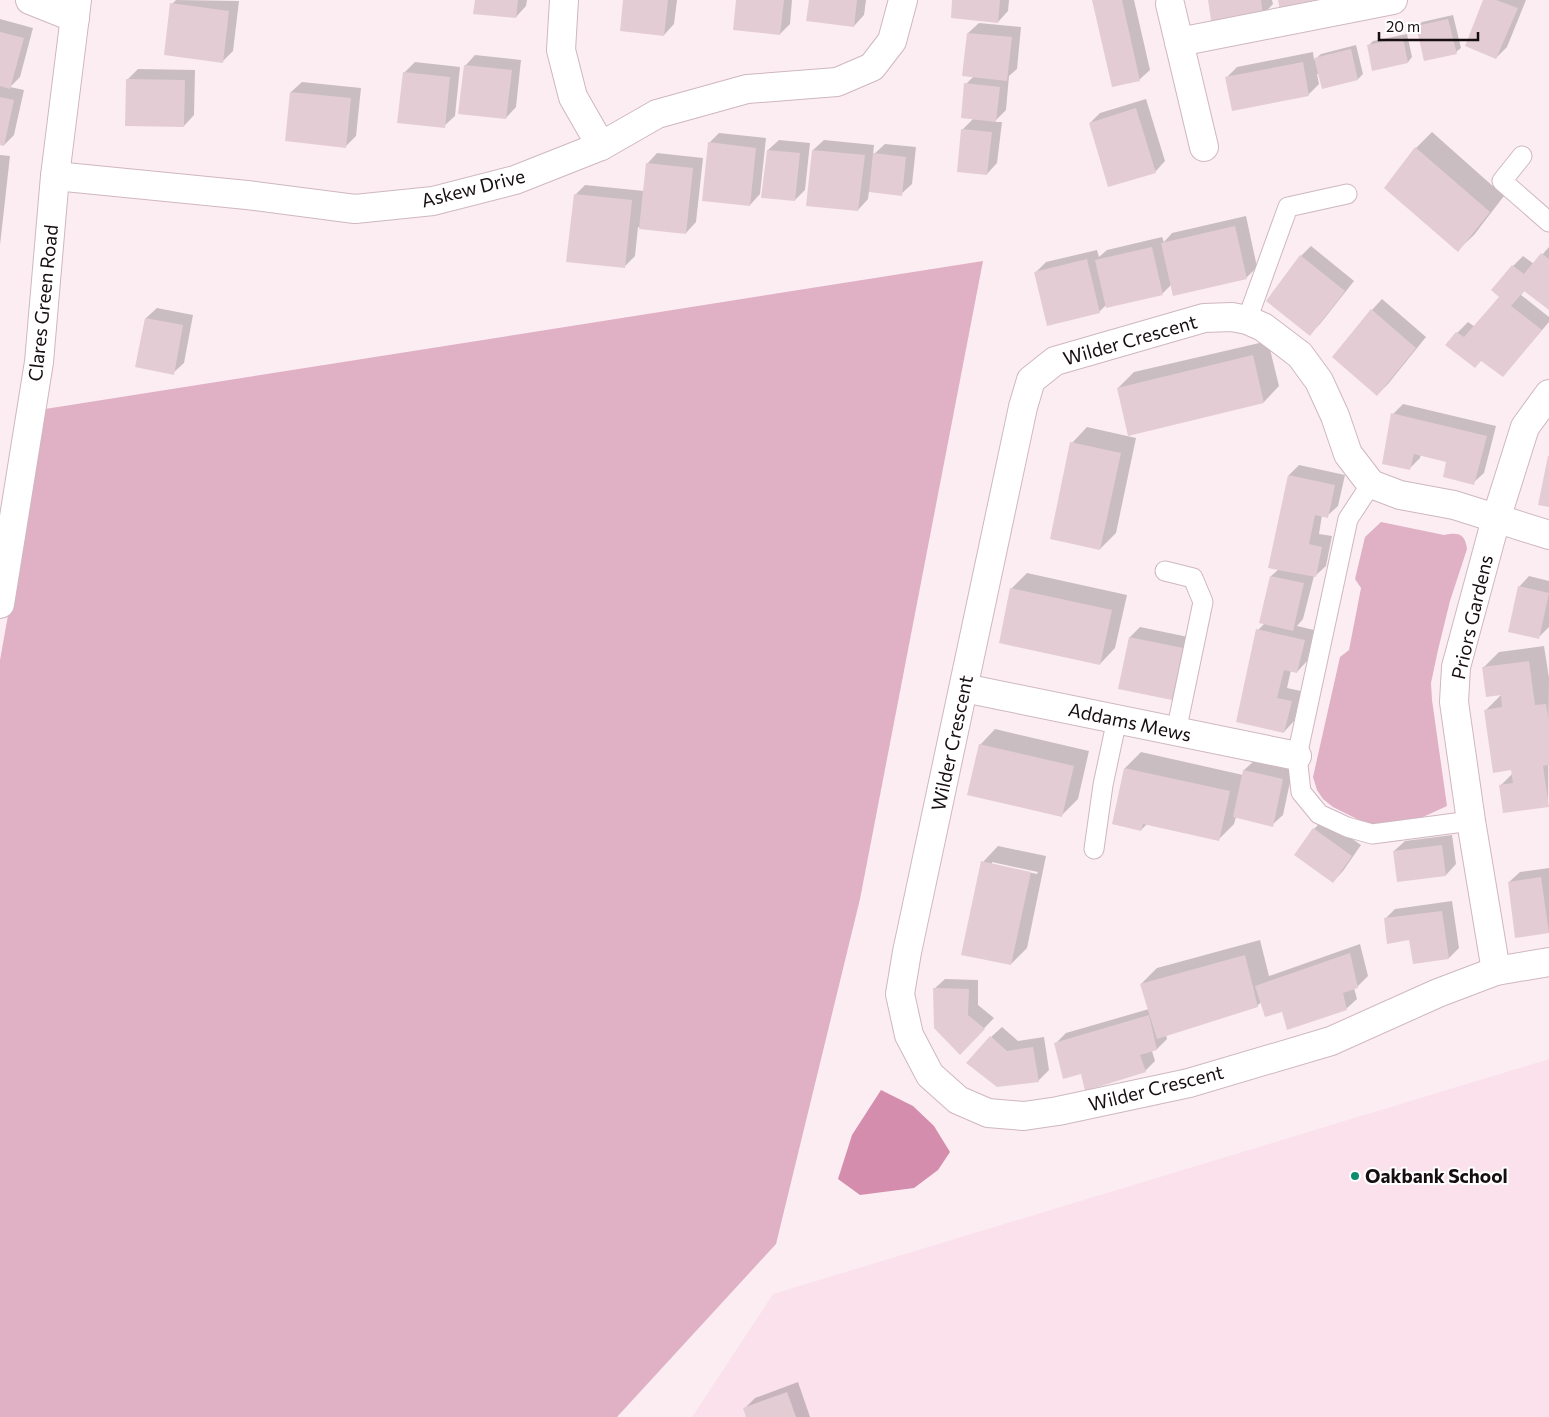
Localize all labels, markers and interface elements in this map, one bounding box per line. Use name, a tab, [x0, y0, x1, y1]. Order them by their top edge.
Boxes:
scale bar	[1379, 10, 1478, 42]
text: 20 m	[1386, 17, 1420, 35]
street label: Askew Drive	[419, 164, 527, 212]
street label: Clares Green Road	[23, 223, 62, 382]
street label: Wilder Crescent	[1060, 309, 1200, 370]
street label: Priors Gardens	[1446, 552, 1497, 681]
street label: Wilder Crescent	[926, 673, 977, 813]
street label: Addams Mews	[1067, 697, 1194, 746]
street label: Wilder Crescent	[1086, 1060, 1226, 1115]
place label: Oakbank School	[1365, 1164, 1508, 1187]
marker: Oakbank School	[1349, 1170, 1361, 1182]

